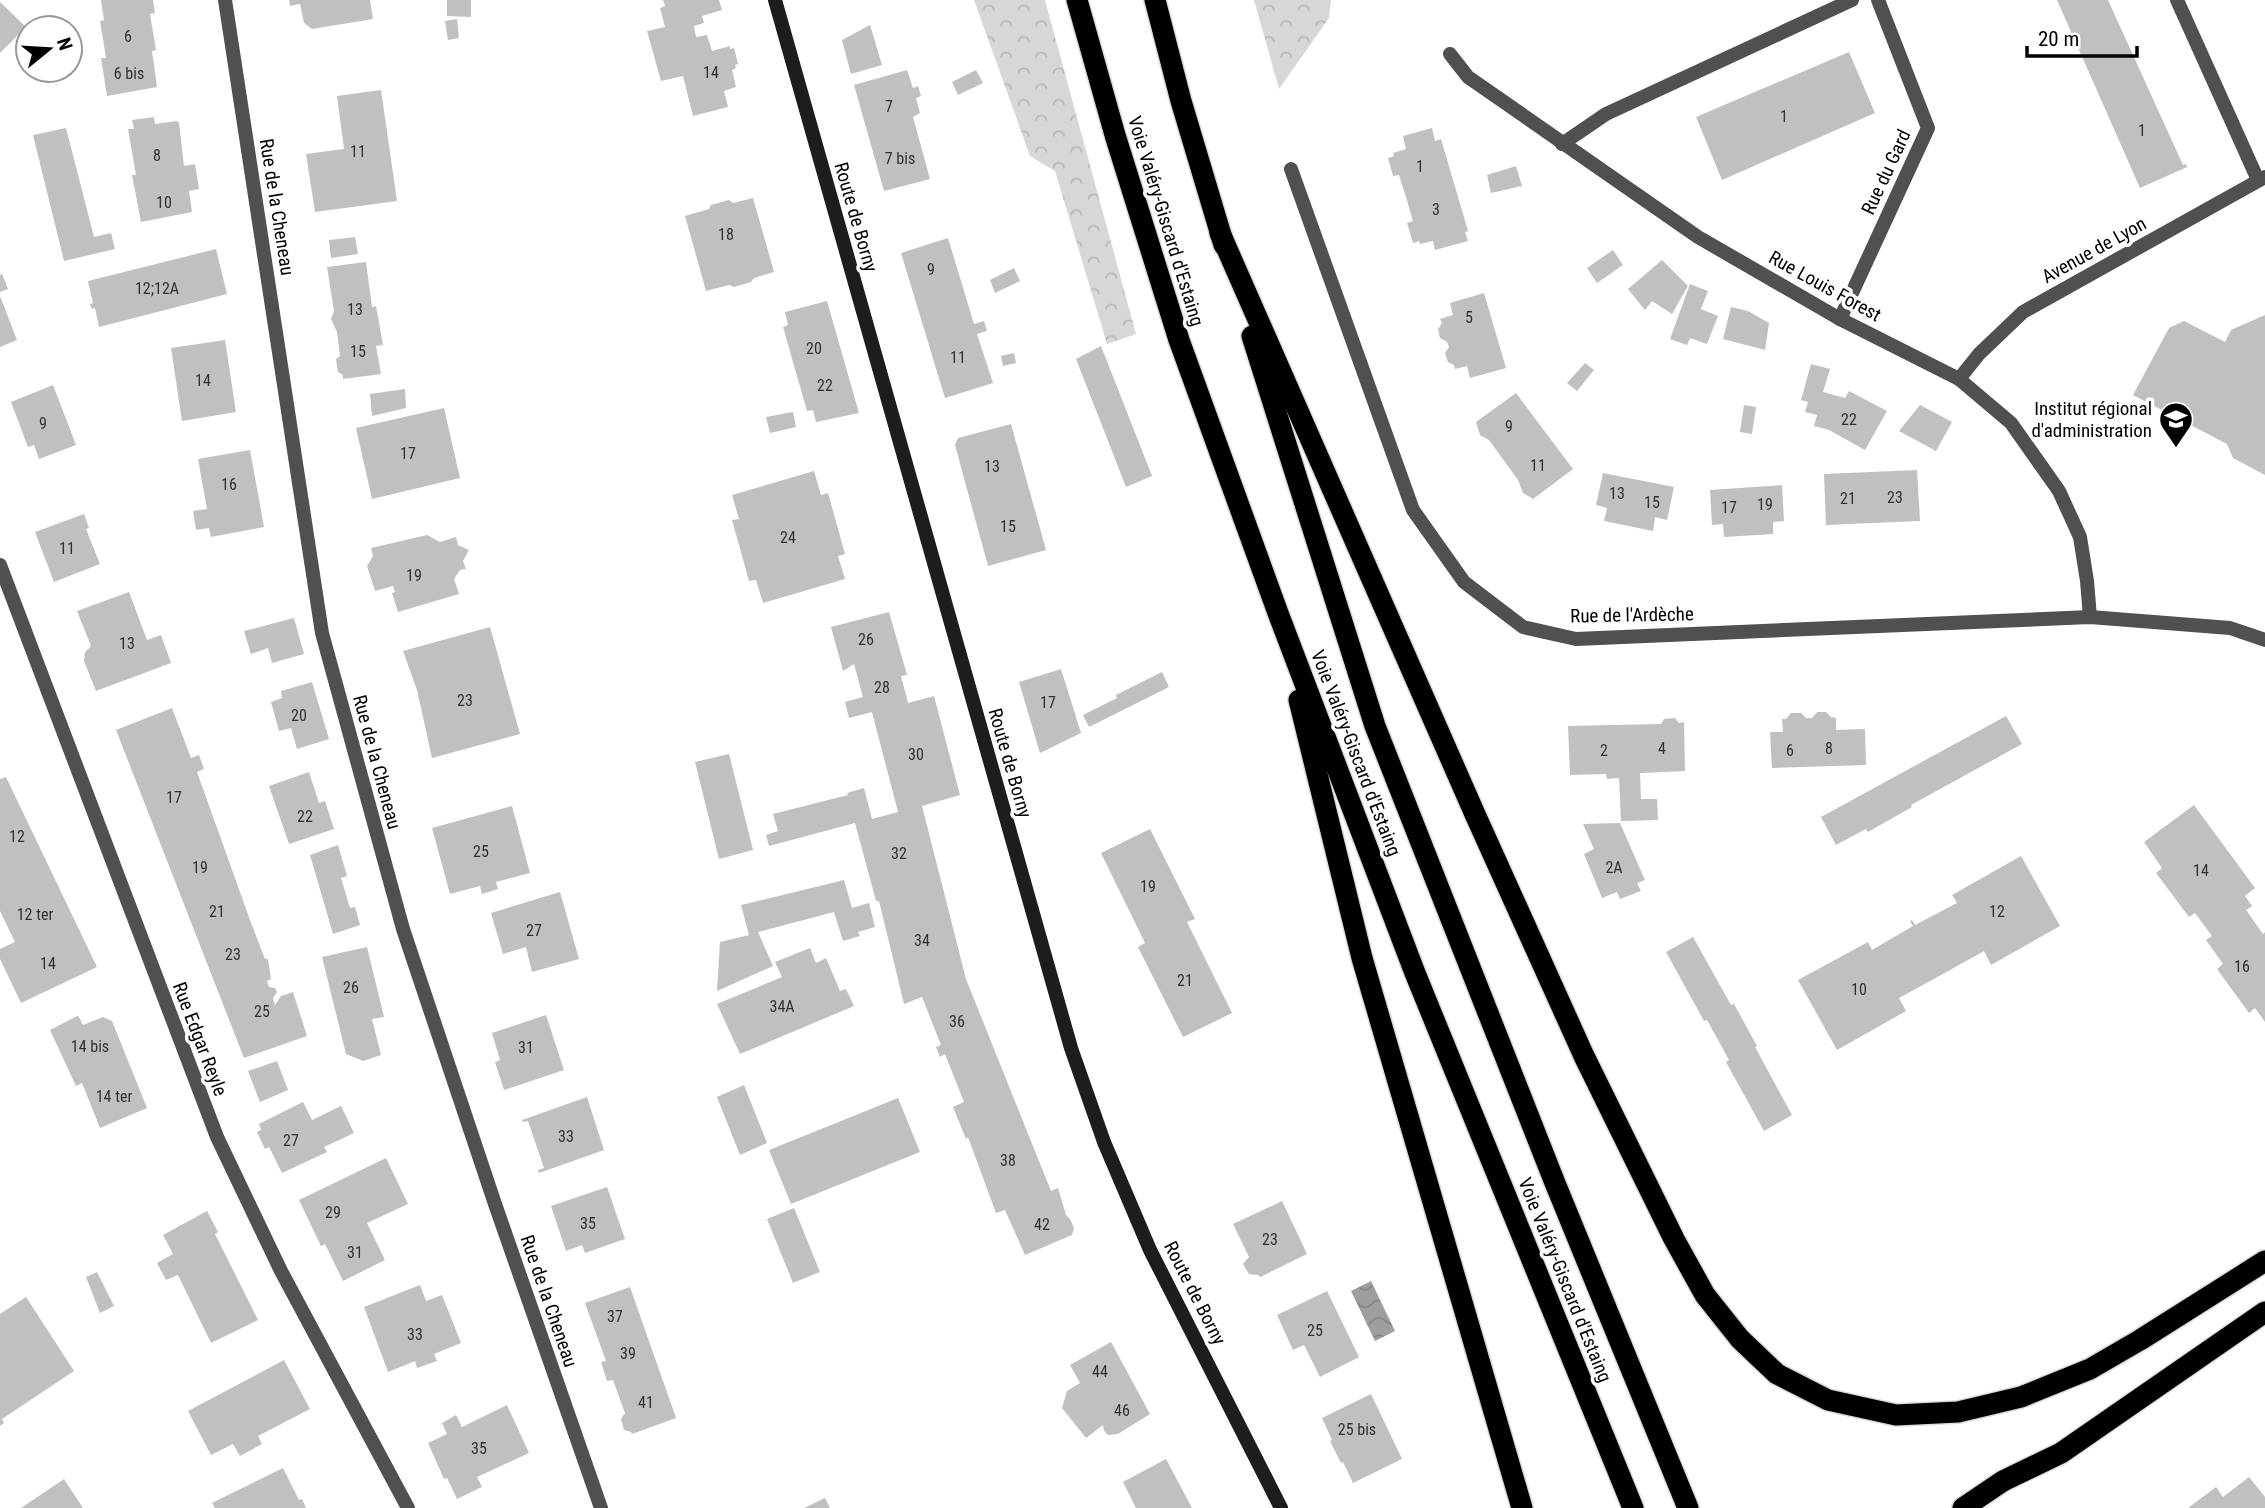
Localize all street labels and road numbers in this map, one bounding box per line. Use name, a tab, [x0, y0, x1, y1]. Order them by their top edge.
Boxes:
street label: Voie Valéry-Giscard d'Estaing	[1123, 113, 1209, 329]
street label: Rue du Gard	[1856, 126, 1916, 218]
street label: Rue de la Cheneau	[255, 137, 299, 277]
street label: Route de Borny	[829, 159, 883, 275]
street label: Avenue de Lyon	[2038, 212, 2150, 288]
street label: Rue Louis Forest	[1765, 246, 1885, 326]
street label: Rue de l'Ardèche	[1570, 602, 1694, 628]
street label: Voie Valéry-Giscard d'Estaing	[1306, 647, 1406, 859]
street label: Rue de la Cheneau	[348, 692, 406, 832]
street label: Route de Borny	[983, 705, 1037, 821]
street label: Rue Edgar Reyle	[168, 979, 232, 1099]
street label: Voie Valéry-Giscard d'Estaing	[1513, 1174, 1617, 1386]
street label: Rue de la Cheneau	[516, 1232, 582, 1370]
street label: Route de Borny	[1159, 1237, 1231, 1349]

